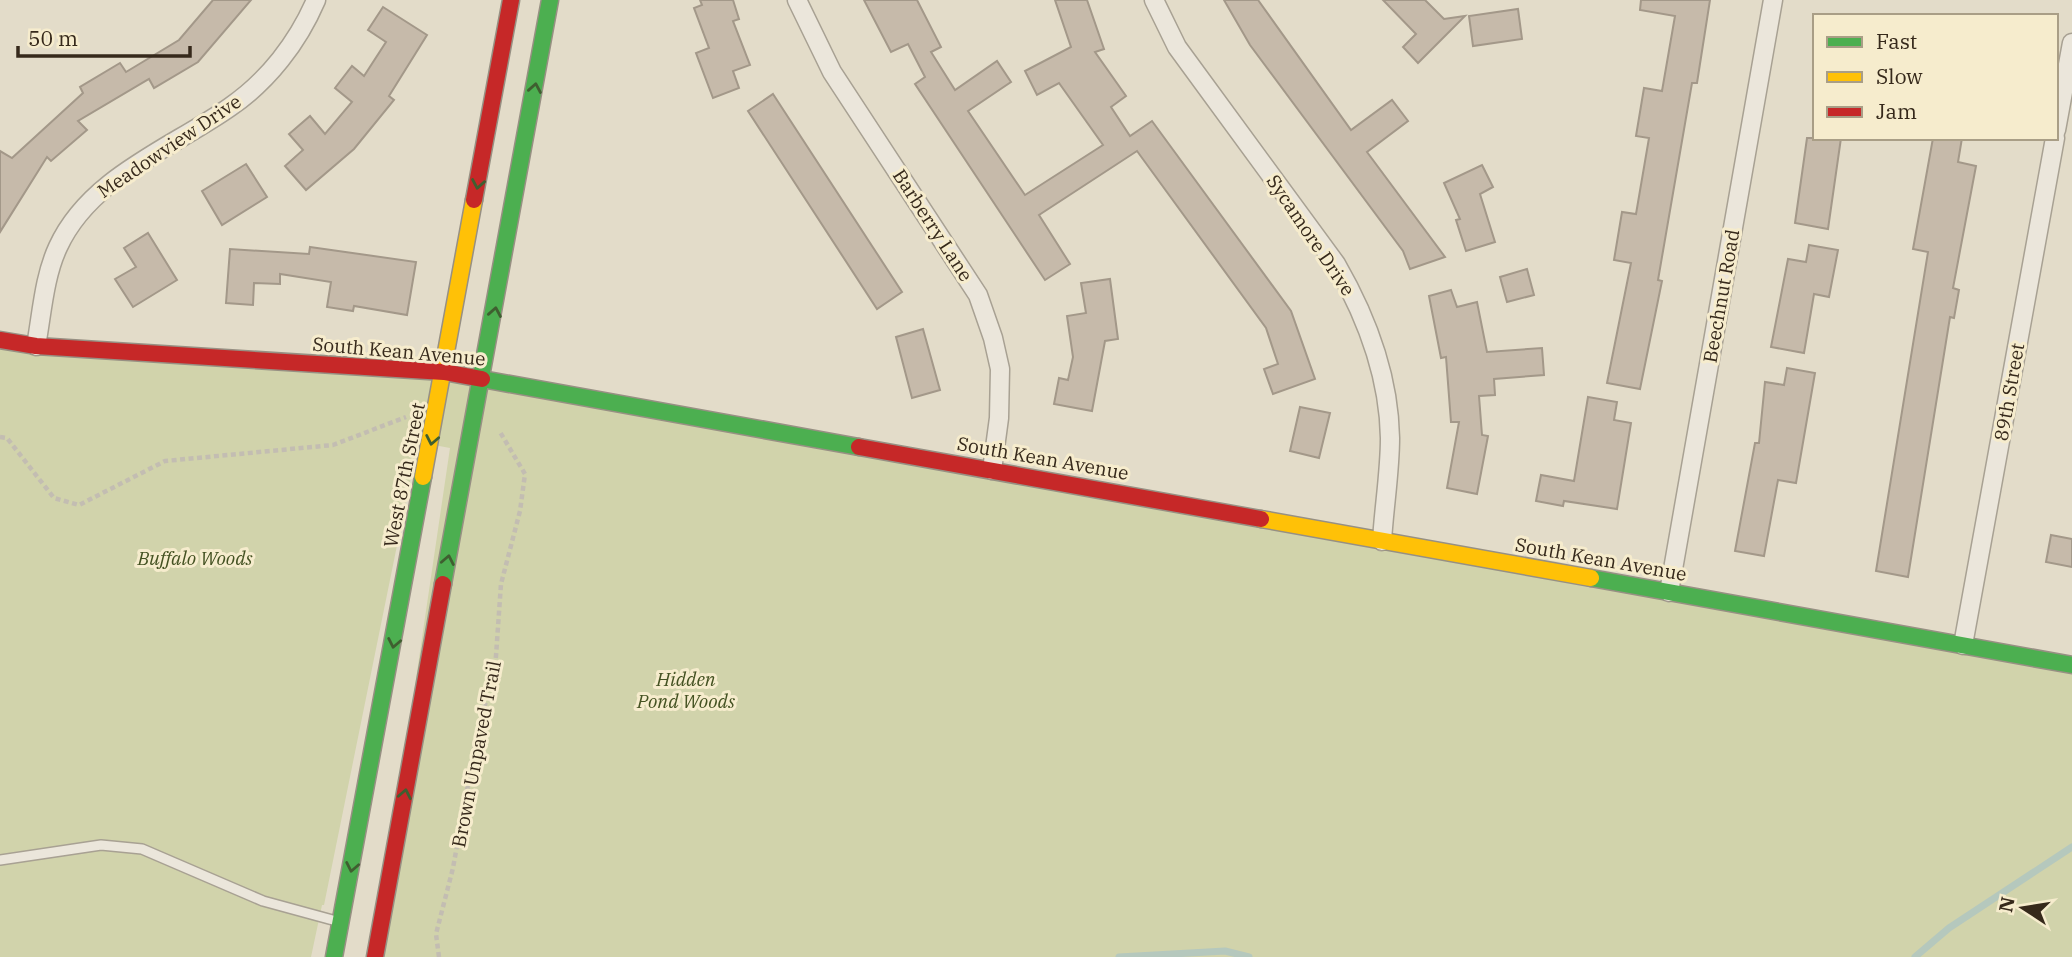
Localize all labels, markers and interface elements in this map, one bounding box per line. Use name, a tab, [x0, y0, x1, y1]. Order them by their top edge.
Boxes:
scale bar	[18, 14, 189, 58]
legend	[1813, 14, 2058, 140]
text: 50 m	[28, 24, 78, 52]
text: Fast	[1876, 27, 1917, 55]
text: Slow	[1876, 62, 1923, 90]
one-way arrow	[527, 82, 542, 94]
street label: Meadowview Drive	[93, 89, 245, 203]
text: Jam	[1876, 97, 1917, 125]
street label: Barberry Lane	[888, 164, 978, 286]
street label: Sycamore Drive	[1262, 170, 1360, 300]
one-way arrow	[471, 178, 486, 190]
street label: Beechnut Road	[1697, 227, 1745, 365]
one-way arrow	[487, 306, 502, 318]
street label: South Kean Avenue	[311, 331, 487, 371]
street label: 89th Street	[1989, 341, 2029, 443]
street label: West 87th Street	[378, 400, 430, 550]
street label: South Kean Avenue	[955, 431, 1131, 485]
one-way arrow	[425, 434, 440, 446]
street label: South Kean Avenue	[1513, 532, 1689, 586]
park label: Buffalo Woods	[136, 546, 253, 570]
one-way arrow	[440, 554, 455, 566]
one-way arrow	[387, 637, 402, 649]
street label: Brown Unpaved Trail	[446, 658, 506, 850]
park label: Hidden Pond Woods	[636, 667, 735, 713]
one-way arrow	[397, 788, 412, 799]
one-way arrow	[345, 861, 360, 873]
north arrow	[1988, 873, 2058, 943]
text: N	[1993, 895, 2020, 914]

